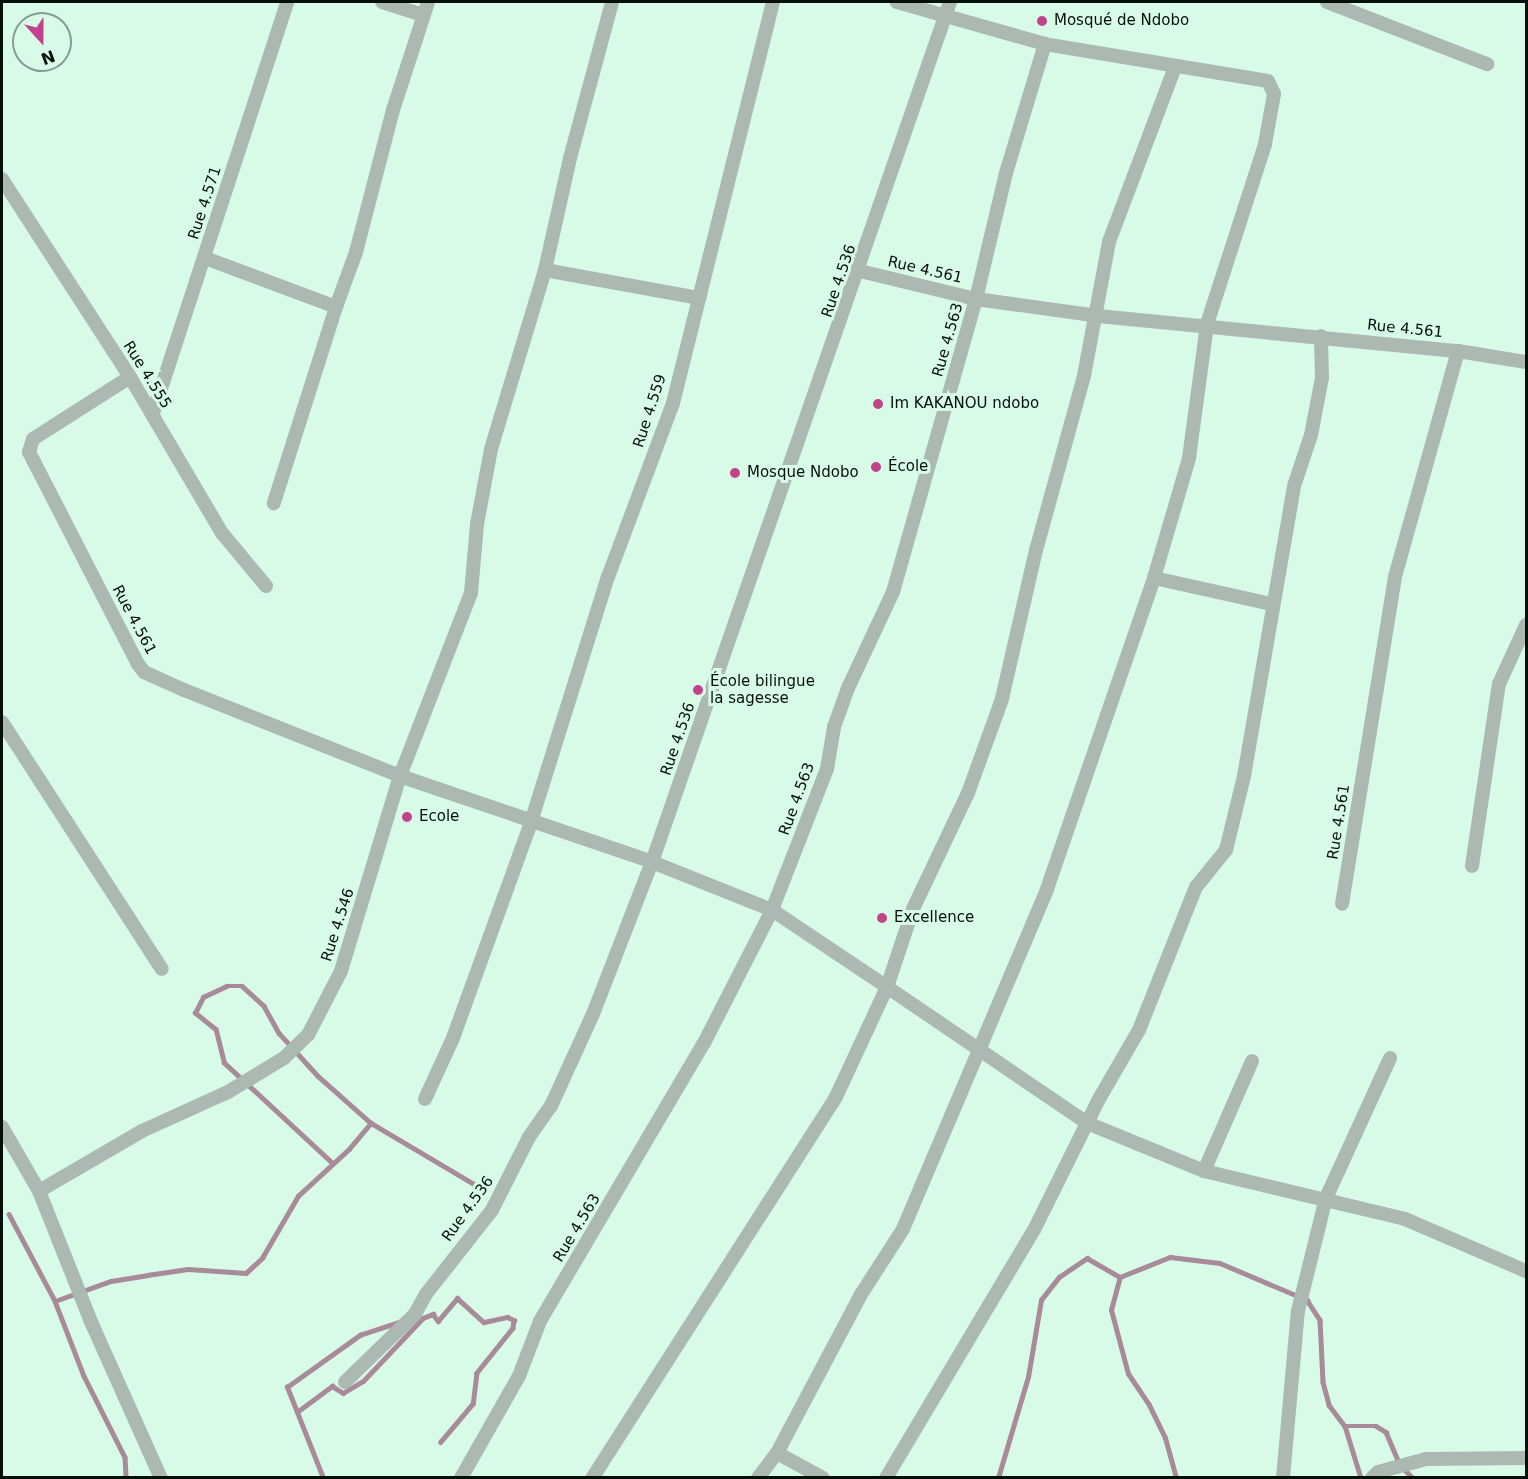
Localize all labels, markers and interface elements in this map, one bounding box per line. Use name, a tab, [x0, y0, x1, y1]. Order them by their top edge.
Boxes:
north arrow	[12, 12, 72, 72]
place label: Mosqué de Ndobo	[1054, 12, 1189, 30]
marker: Mosqué de Ndobo	[1035, 14, 1049, 28]
text: N	[38, 46, 58, 69]
street label: Rue 4.571	[185, 164, 225, 242]
street label: Rue 4.536	[818, 242, 860, 320]
street label: Rue 4.561	[886, 253, 964, 287]
street label: Rue 4.563	[929, 301, 967, 379]
street label: Rue 4.561	[1366, 316, 1444, 342]
street label: Rue 4.555	[119, 338, 175, 412]
street label: Rue 4.559	[630, 372, 670, 450]
place label: Im KAKANOU ndobo	[890, 395, 1039, 413]
marker: Im KAKANOU ndobo	[871, 397, 885, 411]
place label: École	[888, 458, 928, 476]
marker: École	[869, 460, 883, 474]
place label: Mosque Ndobo	[747, 464, 859, 482]
marker: Mosque Ndobo	[728, 466, 742, 480]
street label: Rue 4.561	[108, 582, 160, 658]
place label: École bilingue la sagesse	[710, 672, 815, 707]
marker: École bilingue la sagesse	[691, 683, 705, 697]
street label: Rue 4.536	[657, 700, 699, 778]
street label: Rue 4.563	[776, 760, 818, 838]
street label: Rue 4.561	[1324, 783, 1354, 861]
place label: Ecole	[419, 808, 459, 826]
marker: Ecole	[400, 810, 414, 824]
street label: Rue 4.546	[318, 886, 358, 964]
place label: Excellence	[894, 909, 974, 927]
marker: Excellence	[875, 911, 889, 925]
street label: Rue 4.536	[438, 1173, 498, 1245]
street label: Rue 4.563	[550, 1191, 604, 1265]

